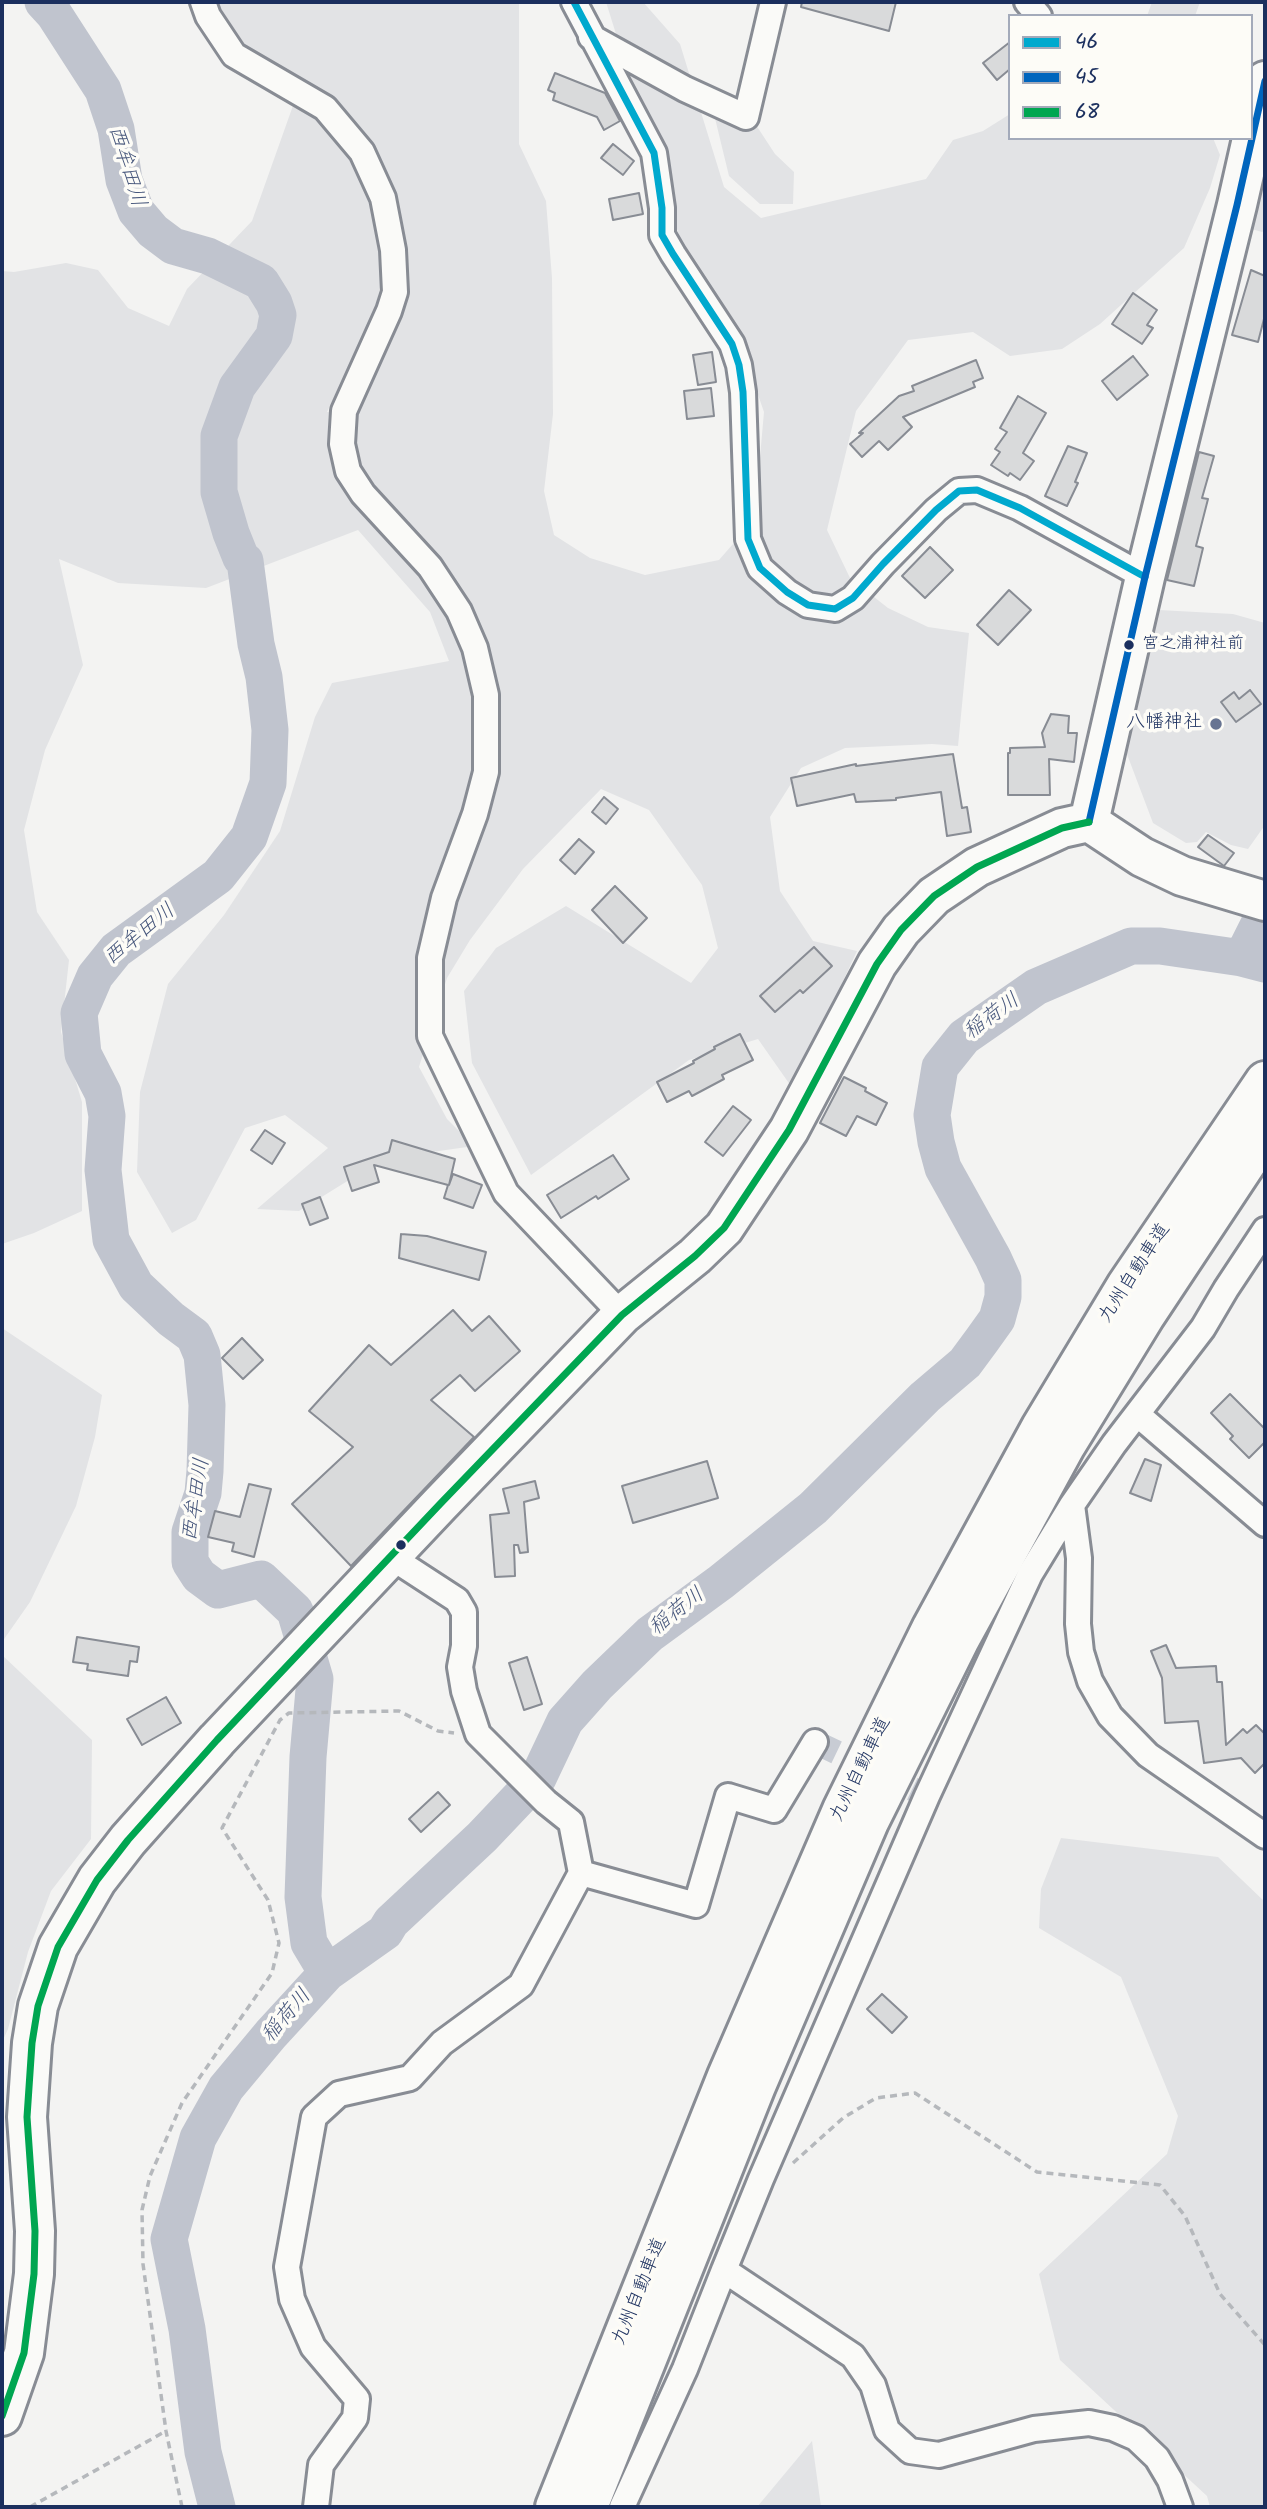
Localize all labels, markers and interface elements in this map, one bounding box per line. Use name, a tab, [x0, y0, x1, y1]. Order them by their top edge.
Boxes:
legend	[1008, 14, 1253, 140]
text: 46	[1075, 26, 1098, 59]
text: 45	[1075, 61, 1098, 94]
text: 68	[1075, 96, 1099, 129]
water label: 西牟田川	[101, 123, 149, 211]
place label: 宮之浦神社前	[1142, 635, 1244, 655]
marker: 宮之浦神社前	[1122, 638, 1136, 652]
place label: 八幡神社	[1126, 713, 1202, 735]
marker: 八幡神社	[1208, 716, 1224, 732]
water label: 西牟田川	[100, 900, 182, 972]
water label: 稲荷川	[960, 989, 1026, 1047]
street label: 九州自動車道	[1095, 1220, 1177, 1328]
water label: 西牟田川	[179, 1457, 217, 1543]
unlabelled marker	[394, 1538, 408, 1552]
water label: 稲荷川	[645, 1584, 711, 1642]
street label: 九州自動車道	[827, 1714, 897, 1826]
water label: 稲荷川	[258, 1985, 318, 2049]
street label: 九州自動車道	[609, 2235, 673, 2349]

